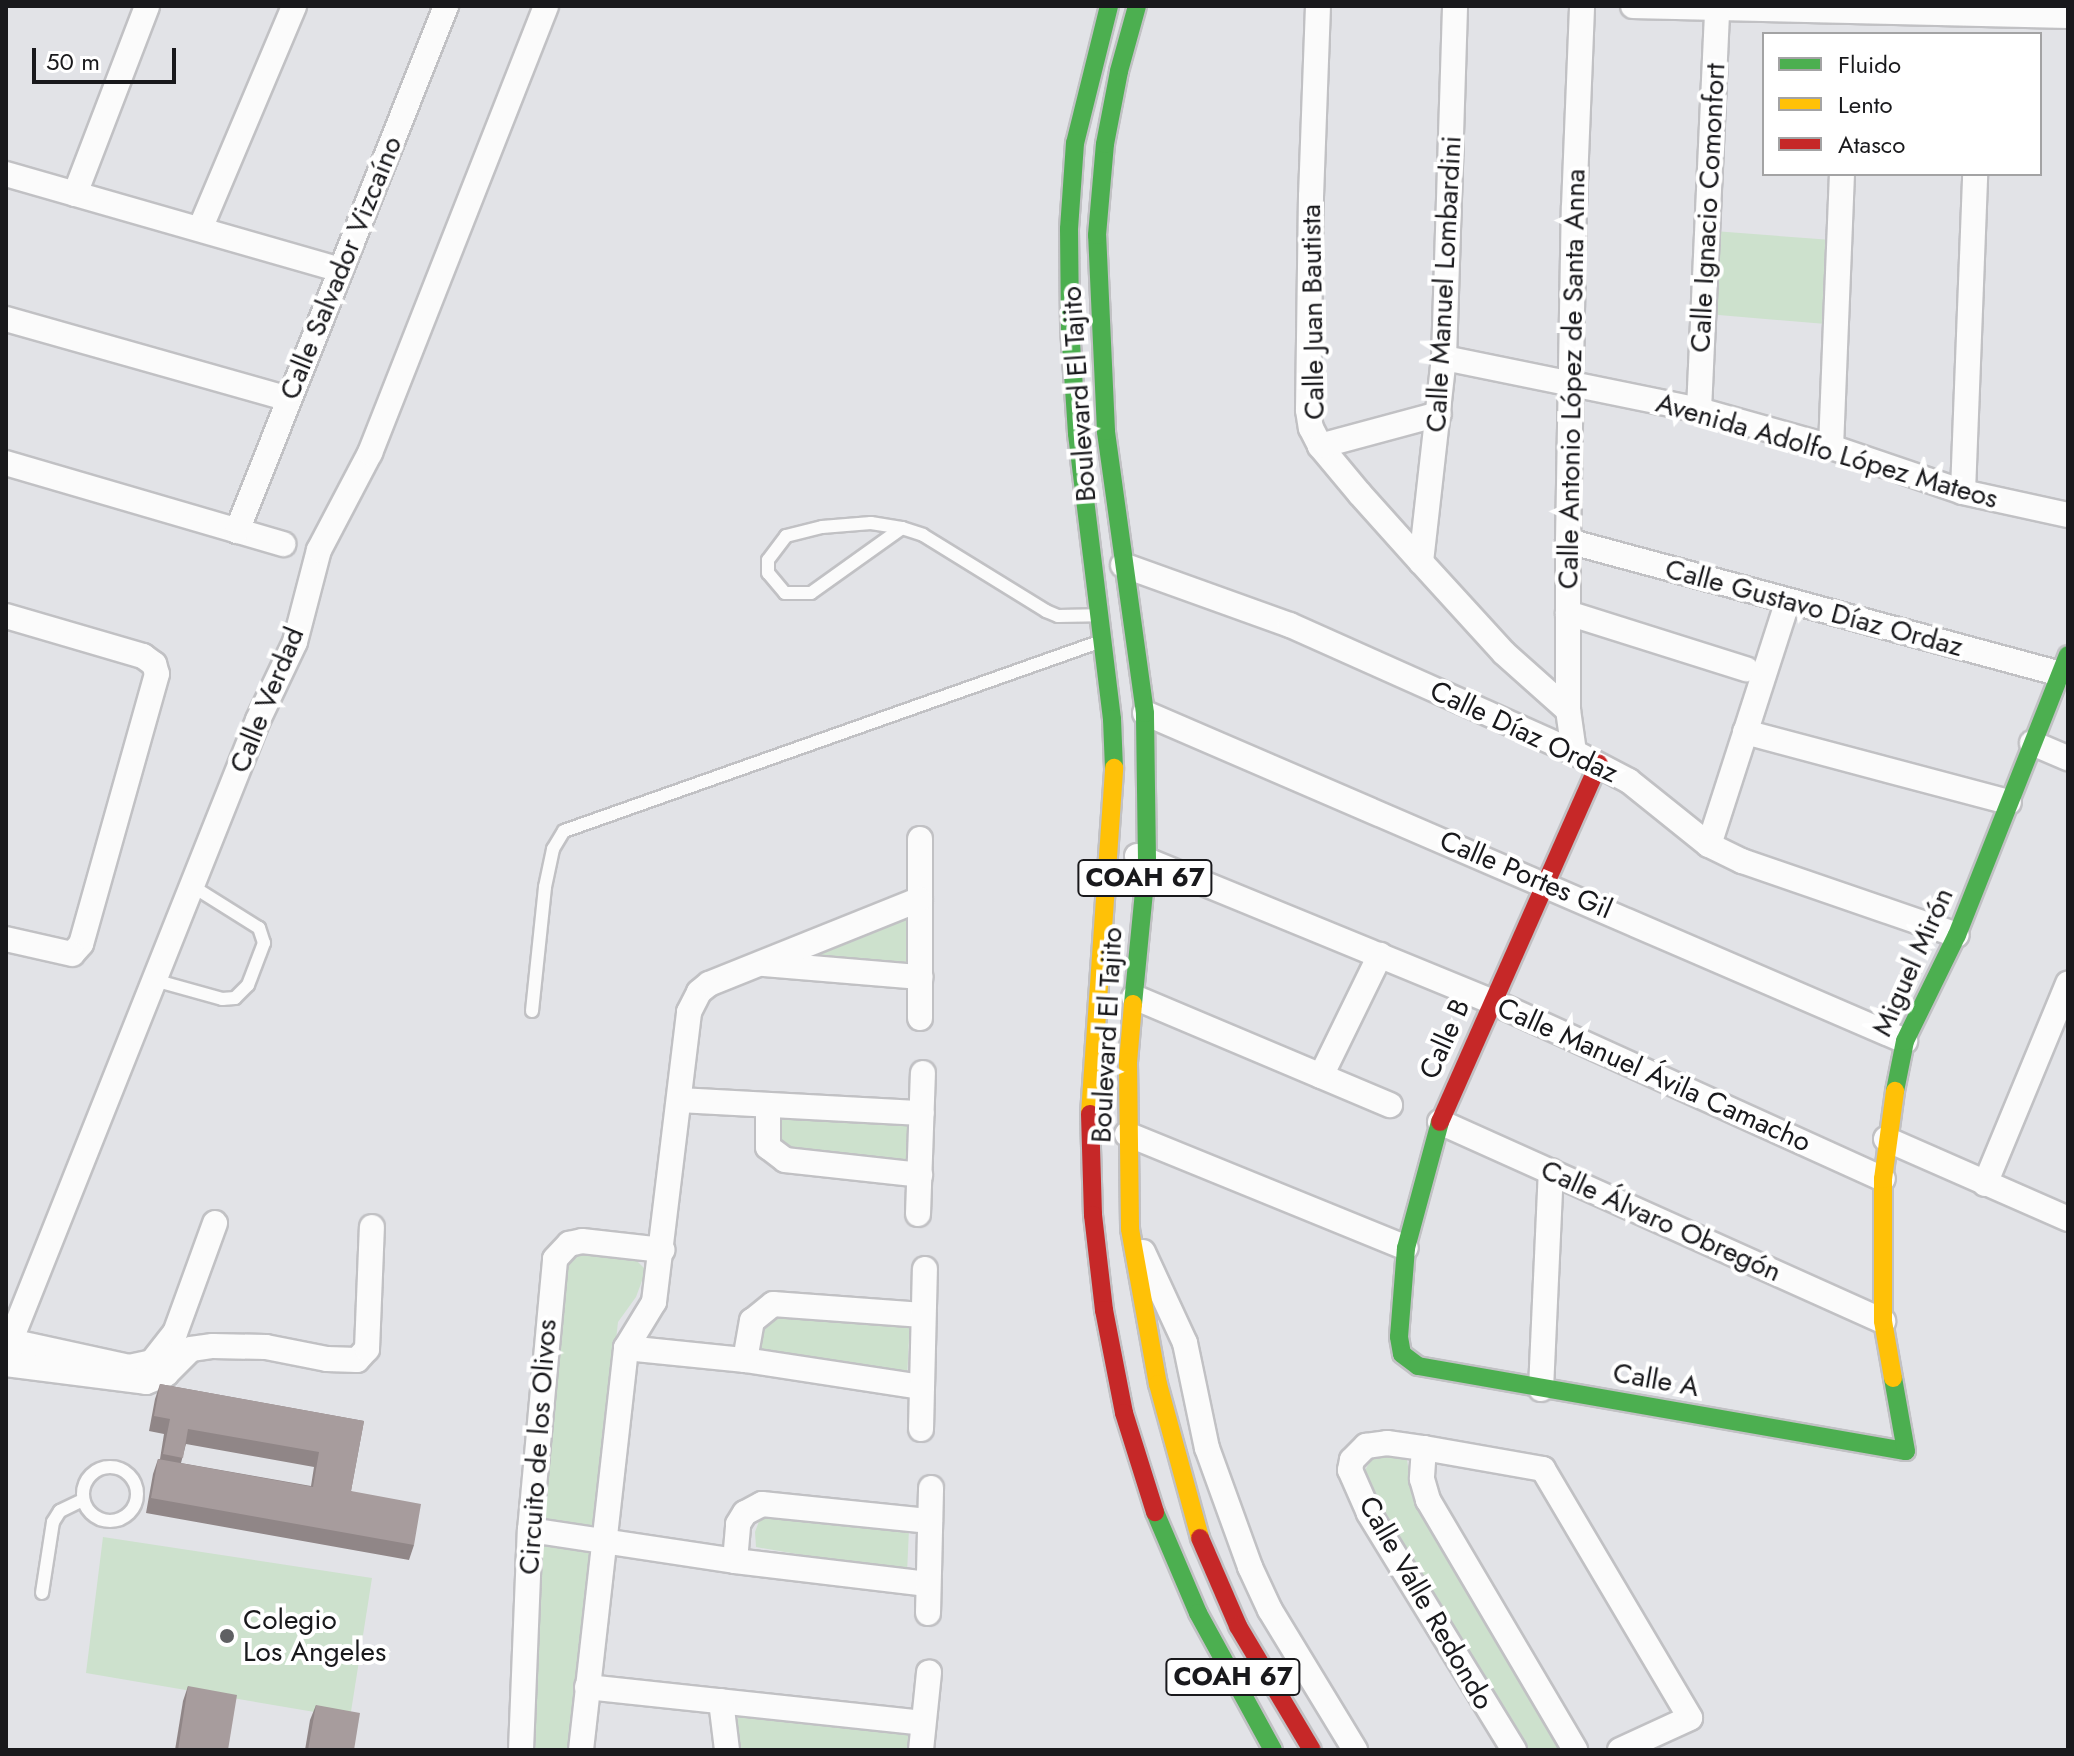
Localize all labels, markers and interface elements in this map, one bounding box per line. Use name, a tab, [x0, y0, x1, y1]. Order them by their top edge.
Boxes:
scale bar	[36, 32, 180, 82]
legend	[1762, 32, 2042, 176]
text: 50 m	[46, 44, 100, 79]
text: Fluido	[1838, 47, 1901, 82]
street label: Calle Ignacio Comonfort	[1684, 63, 1732, 353]
text: Lento	[1838, 87, 1893, 122]
text: Atasco	[1838, 127, 1905, 162]
street label: Calle Salvador Vizcaíno	[273, 131, 409, 405]
street label: Calle Manuel Lombardini	[1419, 135, 1469, 433]
street label: Calle Antonio López de Santa Anna	[1552, 168, 1592, 590]
street label: Calle Juan Bautista	[1294, 204, 1332, 420]
street label: Boulevard El Tajito	[1055, 285, 1103, 503]
street label: Avenida Adolfo López Mateos	[1652, 386, 2002, 516]
street label: Calle Gustavo Díaz Ordaz	[1661, 552, 1967, 664]
street label: Calle Verdad	[223, 622, 311, 778]
street label: Calle Díaz Ordaz	[1425, 674, 1623, 790]
street label: Calle Portes Gil	[1435, 824, 1617, 926]
road number: COAH 67	[1077, 856, 1213, 900]
street label: Miguel Mirón	[1865, 883, 1961, 1041]
street label: Boulevard El Tajito	[1085, 926, 1129, 1144]
street label: Calle Manuel Ávila Camacho	[1492, 991, 1816, 1159]
street label: Calle B	[1413, 994, 1477, 1084]
street label: Calle Álvaro Obregón	[1536, 1153, 1786, 1289]
street label: Circuito de los Olivos	[512, 1318, 564, 1576]
street label: Calle A	[1610, 1356, 1702, 1404]
street label: Calle Valle Redondo	[1351, 1490, 1501, 1716]
place label: Colegio Los Angeles	[243, 1603, 386, 1669]
marker: Colegio Los Angeles	[218, 1627, 236, 1645]
road number: COAH 67	[1165, 1655, 1301, 1699]

